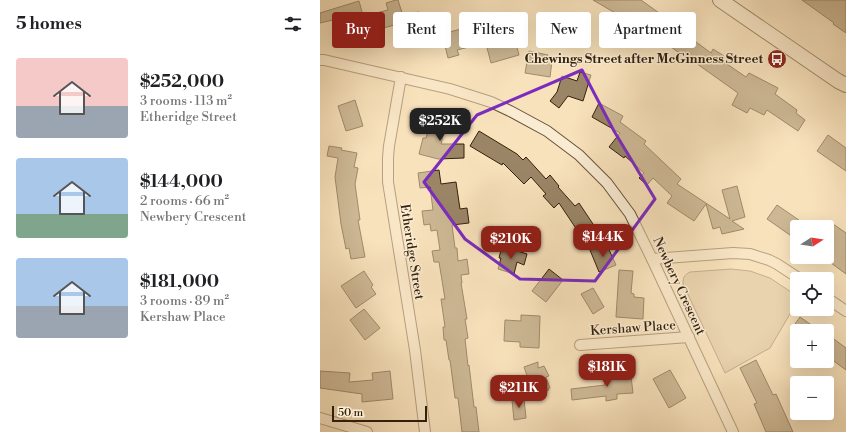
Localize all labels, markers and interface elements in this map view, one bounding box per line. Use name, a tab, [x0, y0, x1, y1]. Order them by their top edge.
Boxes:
chip: Buy	[332, 12, 385, 48]
chip: Rent	[393, 12, 451, 48]
chip: Filters	[459, 12, 528, 48]
chip: New	[536, 12, 591, 48]
chip: Apartment	[599, 12, 696, 48]
text: 5 homes	[16, 13, 82, 35]
icon: filters	[282, 13, 304, 35]
bus stop icon: Chewings Street after McGinness Street	[766, 48, 788, 70]
place label: Chewings Street after McGinness Street	[524, 51, 763, 67]
text: $252,000	[140, 71, 224, 93]
icon: home	[48, 74, 96, 122]
text: 3 rooms · 113 m²	[140, 93, 232, 109]
pin: $252K	[412, 108, 468, 142]
text: Etheridge Street	[140, 109, 237, 125]
text: $252K	[419, 113, 461, 129]
text: $144,000	[140, 171, 223, 193]
icon: home	[48, 174, 96, 222]
text: 2 rooms · 66 m²	[140, 193, 229, 209]
street label: Etheridge Street	[397, 203, 428, 301]
text: Newbery Crescent	[140, 209, 246, 225]
north arrow	[790, 220, 834, 264]
map controls	[790, 220, 834, 420]
pin: $144K	[575, 224, 631, 258]
pin: $210K	[483, 226, 539, 260]
text: $144K	[582, 229, 624, 245]
text: $210K	[490, 231, 532, 247]
street label: Newbery Crescent	[649, 234, 709, 338]
text: $181,000	[140, 271, 219, 293]
button: locate	[790, 272, 834, 316]
icon: home	[48, 274, 96, 322]
text: 3 rooms · 89 m²	[140, 293, 229, 309]
text: Kershaw Place	[140, 309, 226, 325]
street label: Kershaw Place	[590, 317, 677, 339]
button: +	[790, 324, 834, 368]
pin: $181K	[579, 354, 635, 388]
text: $181K	[588, 359, 626, 375]
pin: $211K	[491, 375, 547, 409]
button: −	[790, 376, 834, 420]
text: $211K	[499, 380, 539, 396]
scale bar	[332, 404, 427, 423]
text: 50 m	[338, 406, 363, 420]

